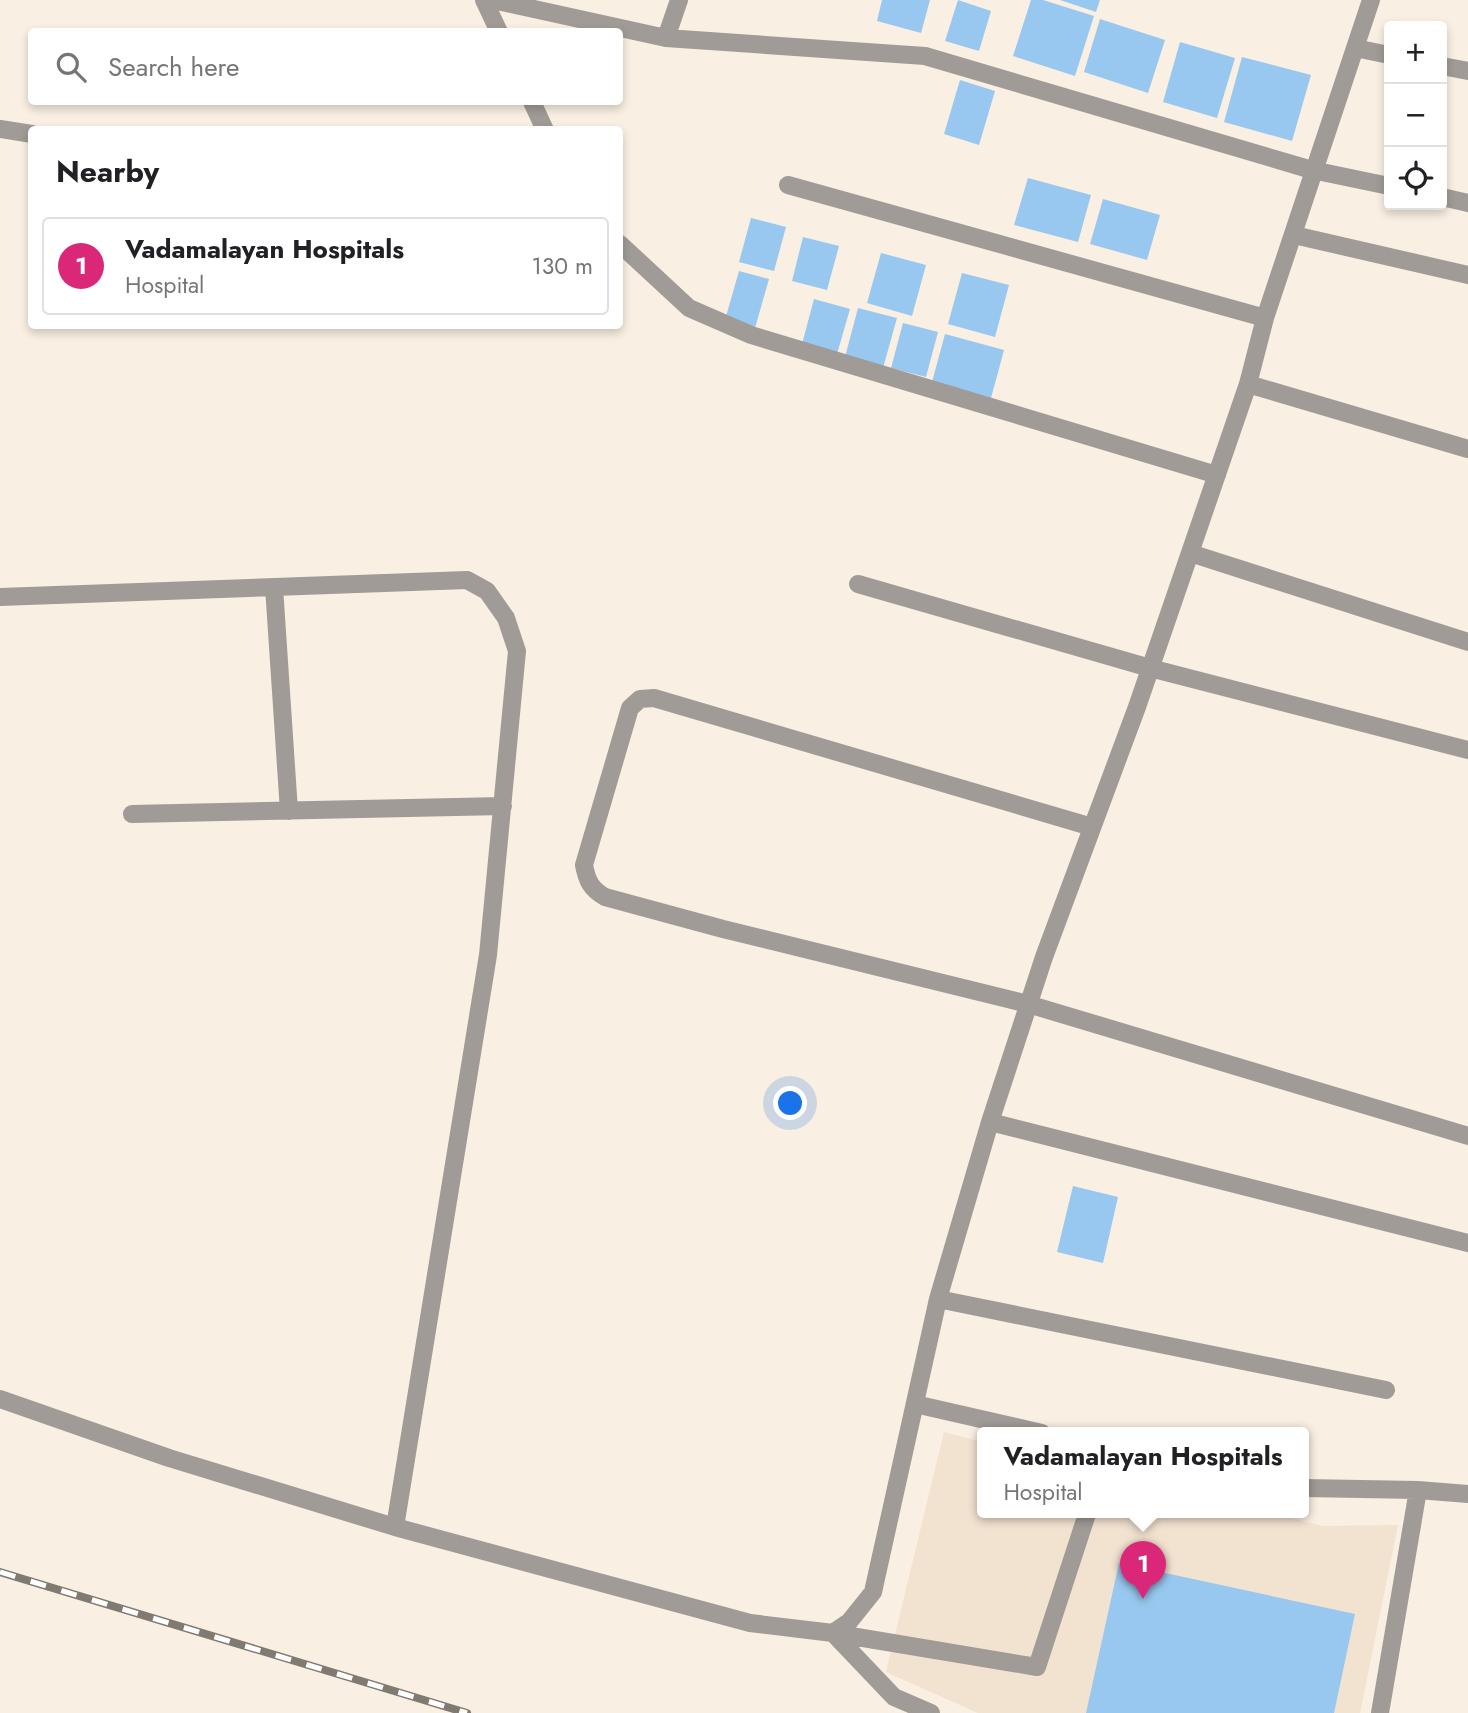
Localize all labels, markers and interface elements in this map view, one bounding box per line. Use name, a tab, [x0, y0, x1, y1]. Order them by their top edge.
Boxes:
map controls	[1384, 21, 1447, 210]
button: +	[1384, 21, 1447, 84]
search box	[28, 28, 623, 105]
icon: search	[52, 48, 90, 86]
text: Search here	[108, 48, 240, 86]
button: −	[1384, 84, 1447, 147]
button: locate	[1384, 147, 1447, 210]
text: Nearby	[56, 150, 159, 193]
text: Vadamalayan Hospitals	[125, 230, 404, 268]
text: 1	[75, 249, 87, 283]
text: 130 m	[531, 249, 593, 283]
text: Hospital	[125, 268, 204, 302]
your location	[773, 1086, 807, 1120]
popup	[977, 1427, 1309, 1518]
text: Vadamalayan Hospitals	[1003, 1437, 1283, 1475]
text: Hospital	[1003, 1475, 1083, 1509]
pin: 1	[1120, 1541, 1166, 1599]

